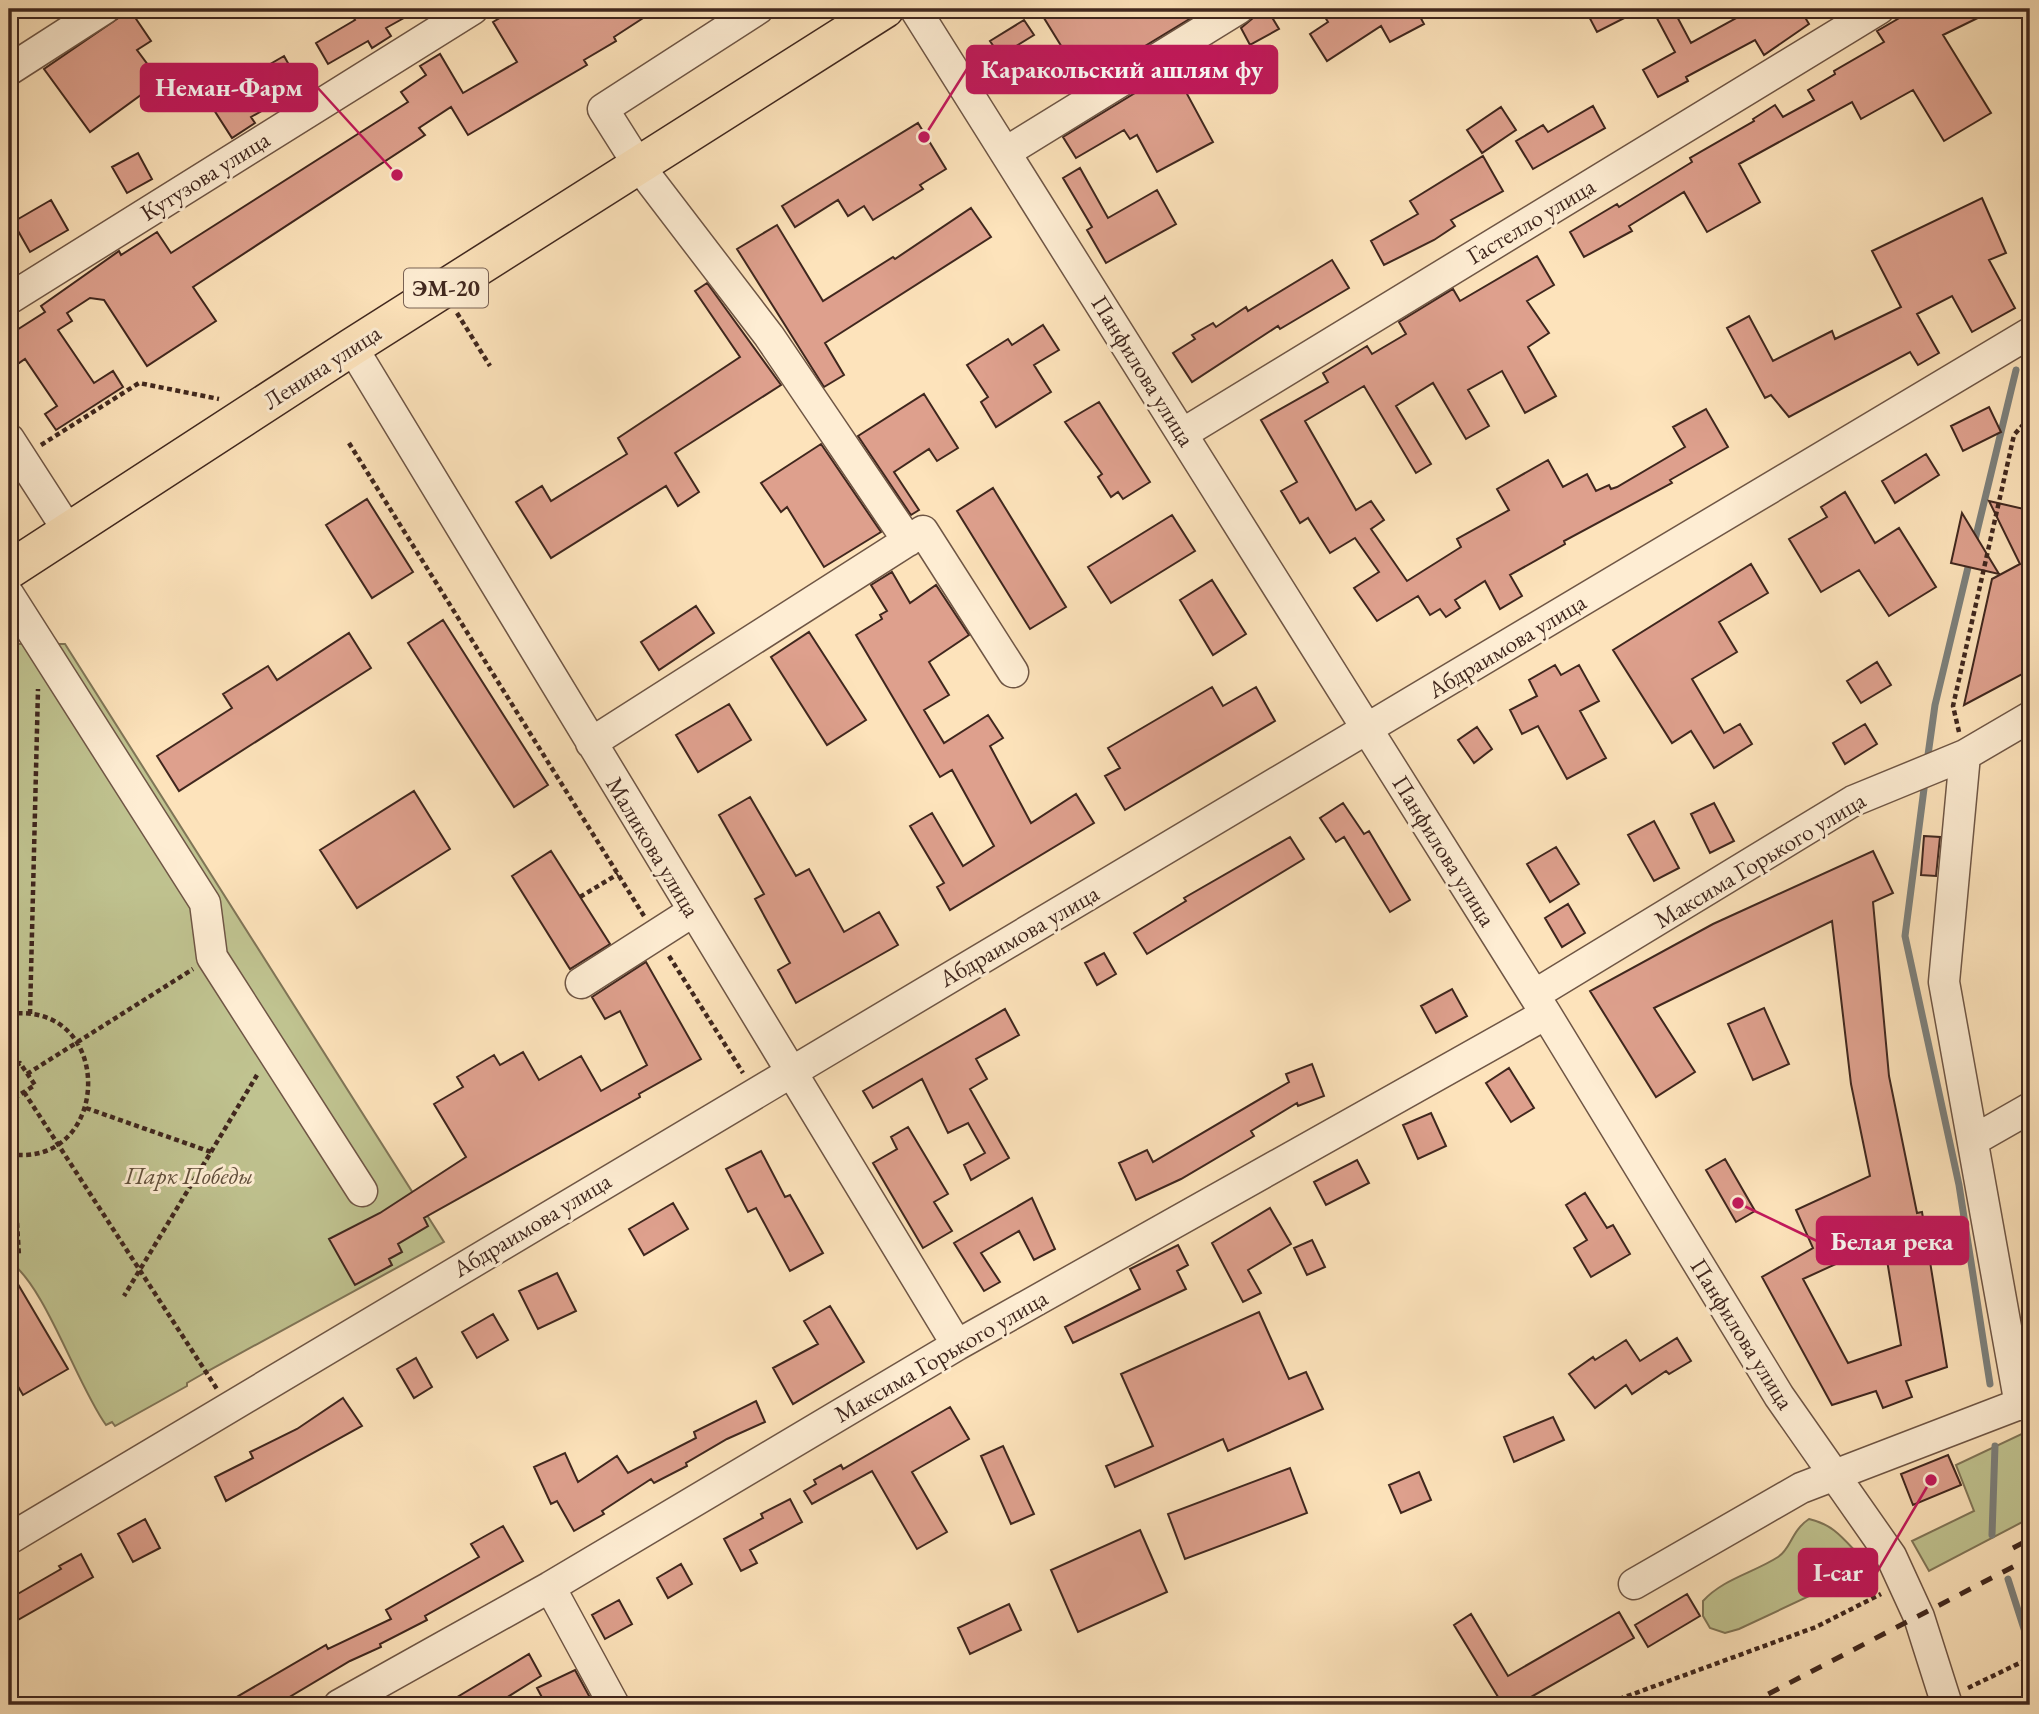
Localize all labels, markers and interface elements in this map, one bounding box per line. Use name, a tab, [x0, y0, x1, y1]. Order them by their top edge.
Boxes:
callout: Каракольский ашлям фу	[967, 46, 1277, 93]
text: Каракольский ашлям фу	[981, 52, 1263, 86]
callout: Неман-Фарм	[141, 64, 317, 111]
text: Неман-Фарм	[155, 70, 303, 104]
street label: Кутузова улица	[134, 123, 276, 228]
street label: Гастелло улица	[1461, 170, 1601, 271]
road number: ЭМ-20	[404, 268, 488, 308]
street label: Панфилова улица	[1085, 289, 1203, 453]
street label: Ленина улица	[257, 317, 387, 416]
street label: Абдраимова улица	[1421, 586, 1592, 706]
street label: Панфилова улица	[1386, 769, 1504, 933]
street label: Маликова улица	[599, 771, 708, 923]
street label: Максима Горького улица	[1648, 784, 1871, 935]
street label: Абдраимова улица	[932, 877, 1105, 994]
park label: Парк Победы	[124, 1160, 253, 1191]
street label: Абдраимова улица	[446, 1165, 617, 1285]
callout: Белая река	[1817, 1217, 1968, 1264]
text: Белая река	[1831, 1224, 1954, 1258]
street label: Панфилова улица	[1684, 1252, 1802, 1416]
street label: Максима Горького улица	[829, 1282, 1053, 1429]
callout: I-car	[1799, 1549, 1877, 1596]
text: I-car	[1813, 1555, 1863, 1589]

